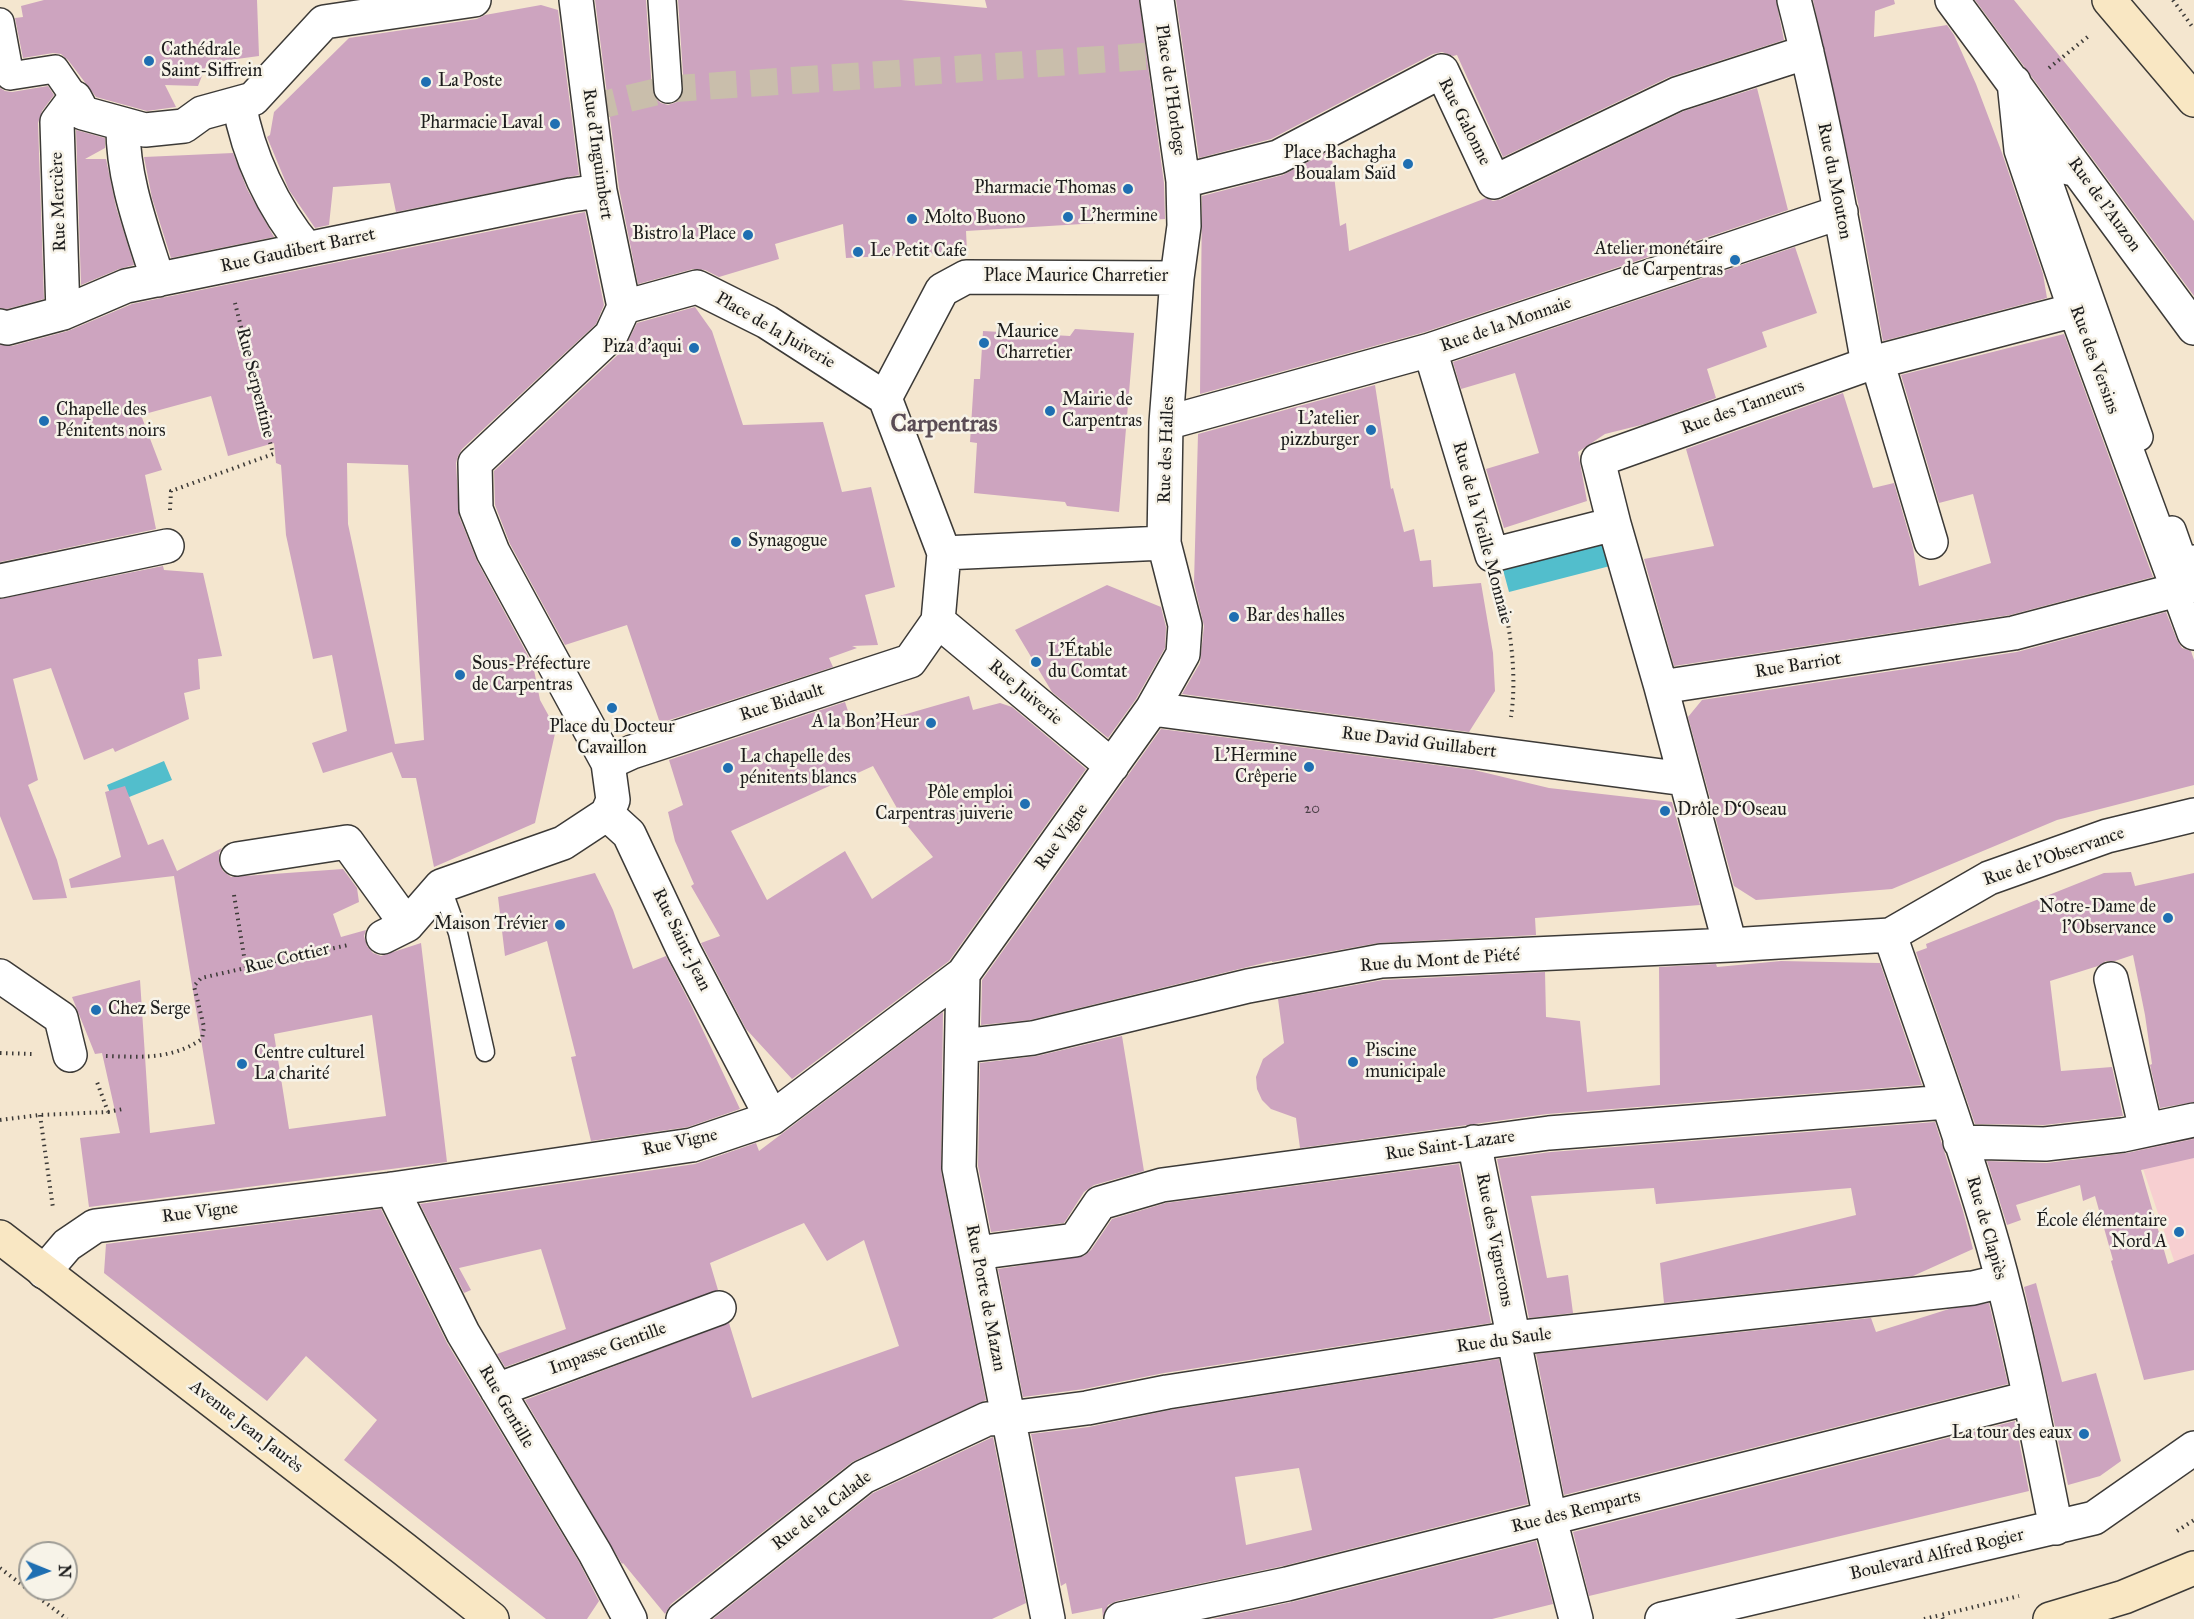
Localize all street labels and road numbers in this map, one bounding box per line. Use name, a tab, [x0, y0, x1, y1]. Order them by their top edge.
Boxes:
street label: Place de l'Horloge	[1150, 23, 1190, 157]
street label: Rue Galonne	[1433, 75, 1495, 169]
street label: Rue d'Inguimbert	[577, 87, 617, 221]
street label: Rue du Mouton	[1812, 121, 1856, 241]
street label: Rue Mercière	[46, 152, 72, 252]
street label: Rue de l'Auzon	[2063, 154, 2145, 256]
street label: Rue Gaudibert Barret	[219, 224, 377, 278]
street label: Place Maurice Charretier	[984, 266, 1168, 288]
street label: Place de la Juiverie	[711, 288, 839, 374]
street label: Rue de la Monnaie	[1438, 292, 1574, 358]
street label: Rue des Versins	[2064, 303, 2124, 417]
street label: Rue Serpentine	[231, 326, 279, 440]
street label: Rue des Tanneurs	[1679, 376, 1807, 440]
street label: Rue des Halles	[1154, 396, 1180, 504]
street label: Rue de la Vieille Monnaie	[1447, 439, 1517, 627]
street label: Rue Barriot	[1753, 649, 1843, 683]
street label: Rue Juiverie	[984, 656, 1066, 730]
street label: Rue Bidault	[737, 679, 827, 727]
street label: Rue David Guillabert	[1340, 723, 1498, 763]
street label: Rue Vigne	[1031, 800, 1093, 874]
street label: Rue de l'Observance	[1981, 823, 2127, 891]
street label: Rue Saint-Jean	[647, 885, 715, 995]
street label: Rue Cottier	[242, 939, 332, 979]
street label: Rue du Mont de Piété	[1359, 945, 1521, 977]
street label: Rue Vigne	[640, 1124, 720, 1162]
street label: Rue Saint-Lazare	[1384, 1126, 1516, 1166]
street label: Rue des Vignerons	[1470, 1171, 1518, 1309]
street label: Rue de Clapiès	[1961, 1174, 2011, 1282]
street label: Rue Vigne	[161, 1198, 239, 1228]
street label: Rue Porte de Mazan	[960, 1223, 1010, 1373]
street label: Impasse Gentille	[547, 1318, 669, 1380]
street label: Rue du Saule	[1455, 1324, 1553, 1358]
street label: Rue Gentille	[474, 1362, 538, 1452]
street label: Avenue Jean Jaurès	[185, 1376, 307, 1478]
street label: Rue de la Calade	[768, 1467, 876, 1555]
street label: Rue des Remparts	[1509, 1486, 1643, 1538]
street label: Boulevard Alfred Rogier	[1848, 1524, 2026, 1586]

